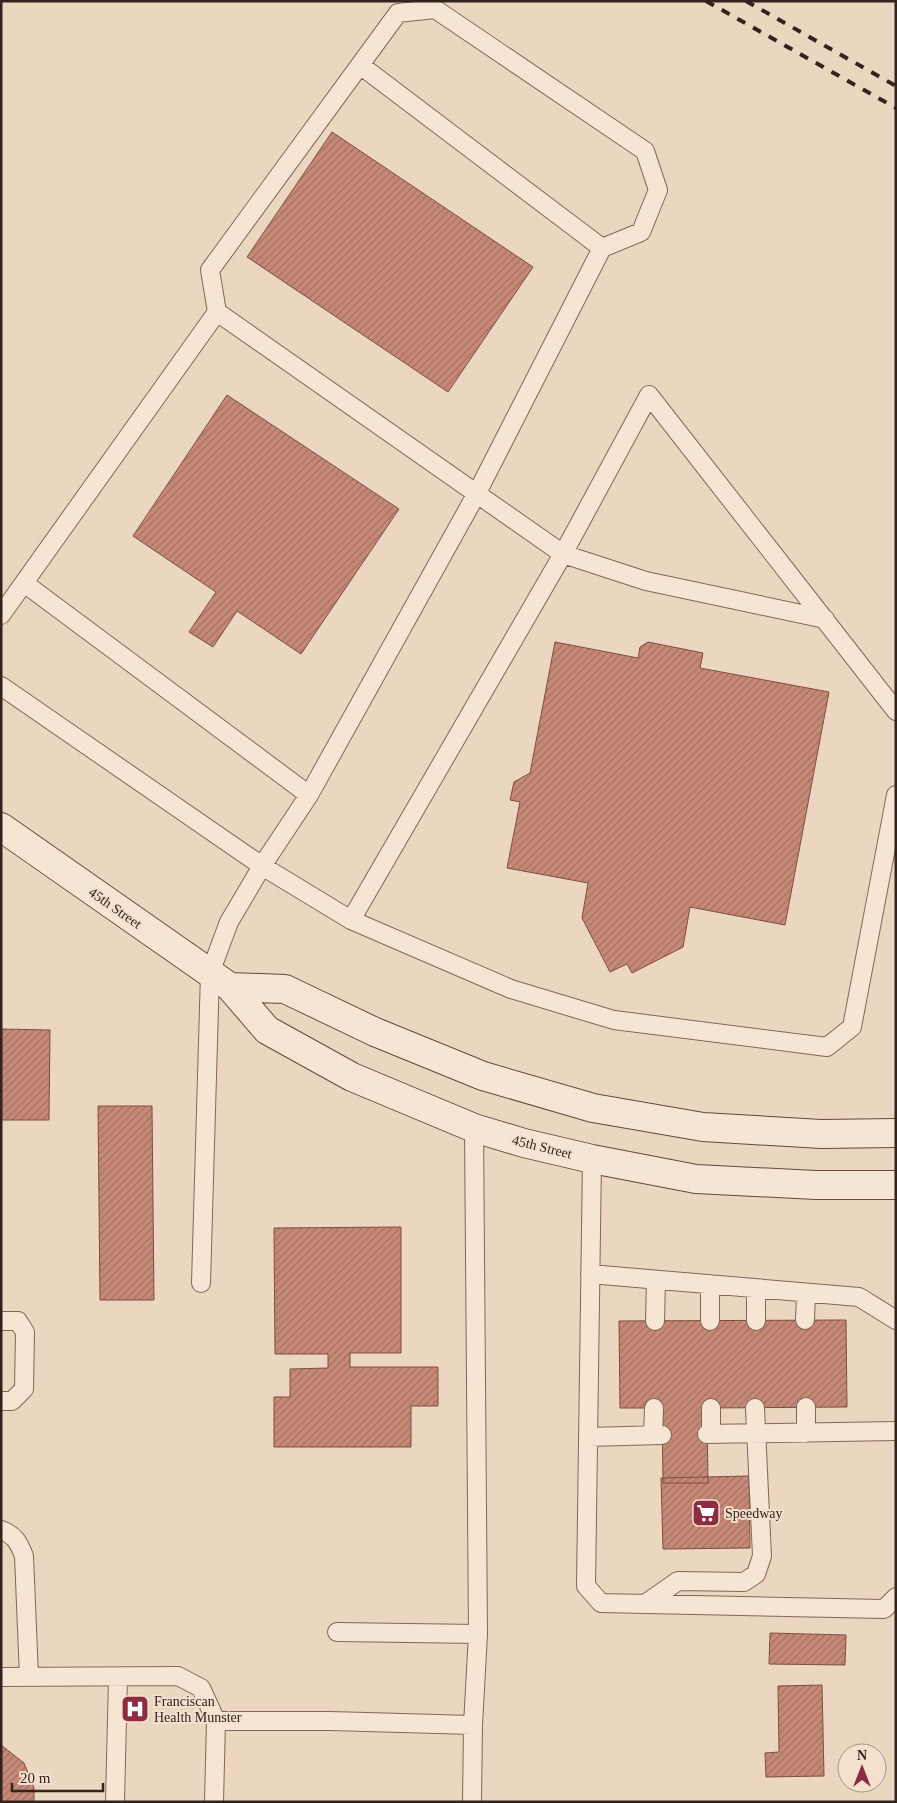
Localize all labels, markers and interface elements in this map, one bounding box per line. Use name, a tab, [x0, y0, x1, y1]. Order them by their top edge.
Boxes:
street label: 45th Street	[86, 884, 144, 932]
street label: 45th Street	[511, 1132, 574, 1162]
supermarket icon: Speedway	[691, 1498, 721, 1528]
place label: Speedway	[725, 1506, 783, 1521]
hospital icon: Franciscan Health Munster	[120, 1694, 150, 1724]
place label: Franciscan Health Munster	[154, 1694, 242, 1725]
north arrow	[837, 1743, 887, 1793]
text: N	[857, 1748, 867, 1763]
scale bar	[12, 1760, 104, 1792]
text: 20 m	[20, 1770, 51, 1786]

